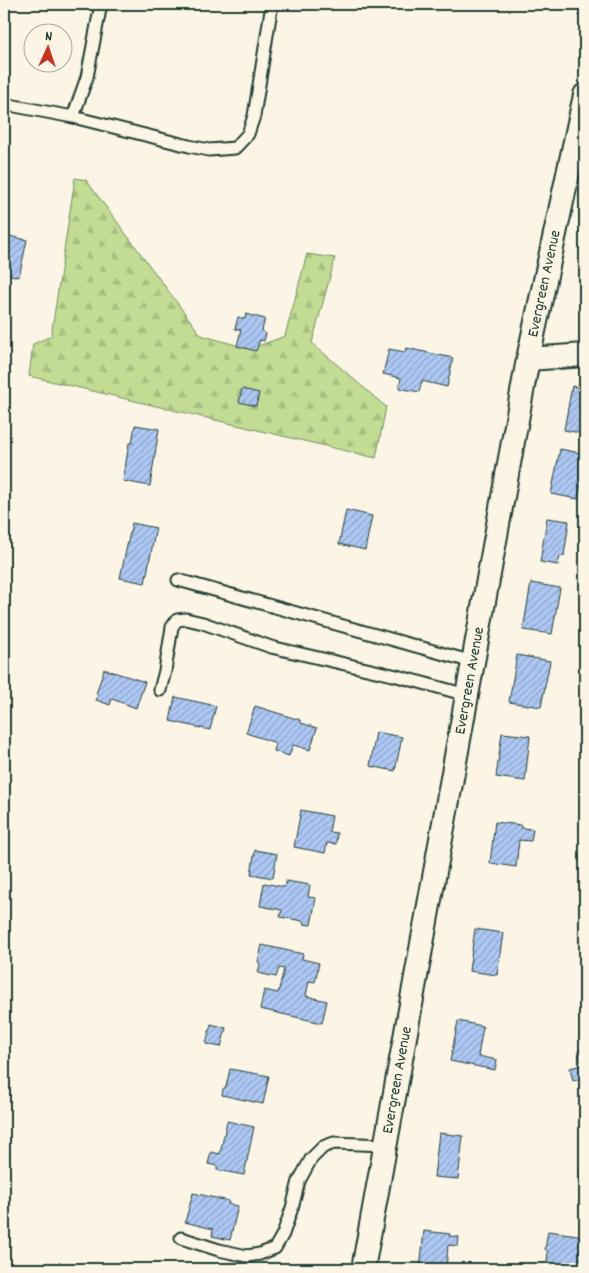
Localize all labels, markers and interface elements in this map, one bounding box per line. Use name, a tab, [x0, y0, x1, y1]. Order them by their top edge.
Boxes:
north arrow	[22, 22, 72, 72]
text: N	[45, 27, 53, 47]
street label: Evergreen Avenue	[522, 228, 567, 339]
street label: Evergreen Avenue	[449, 625, 491, 736]
street label: Evergreen Avenue	[376, 1024, 418, 1136]

